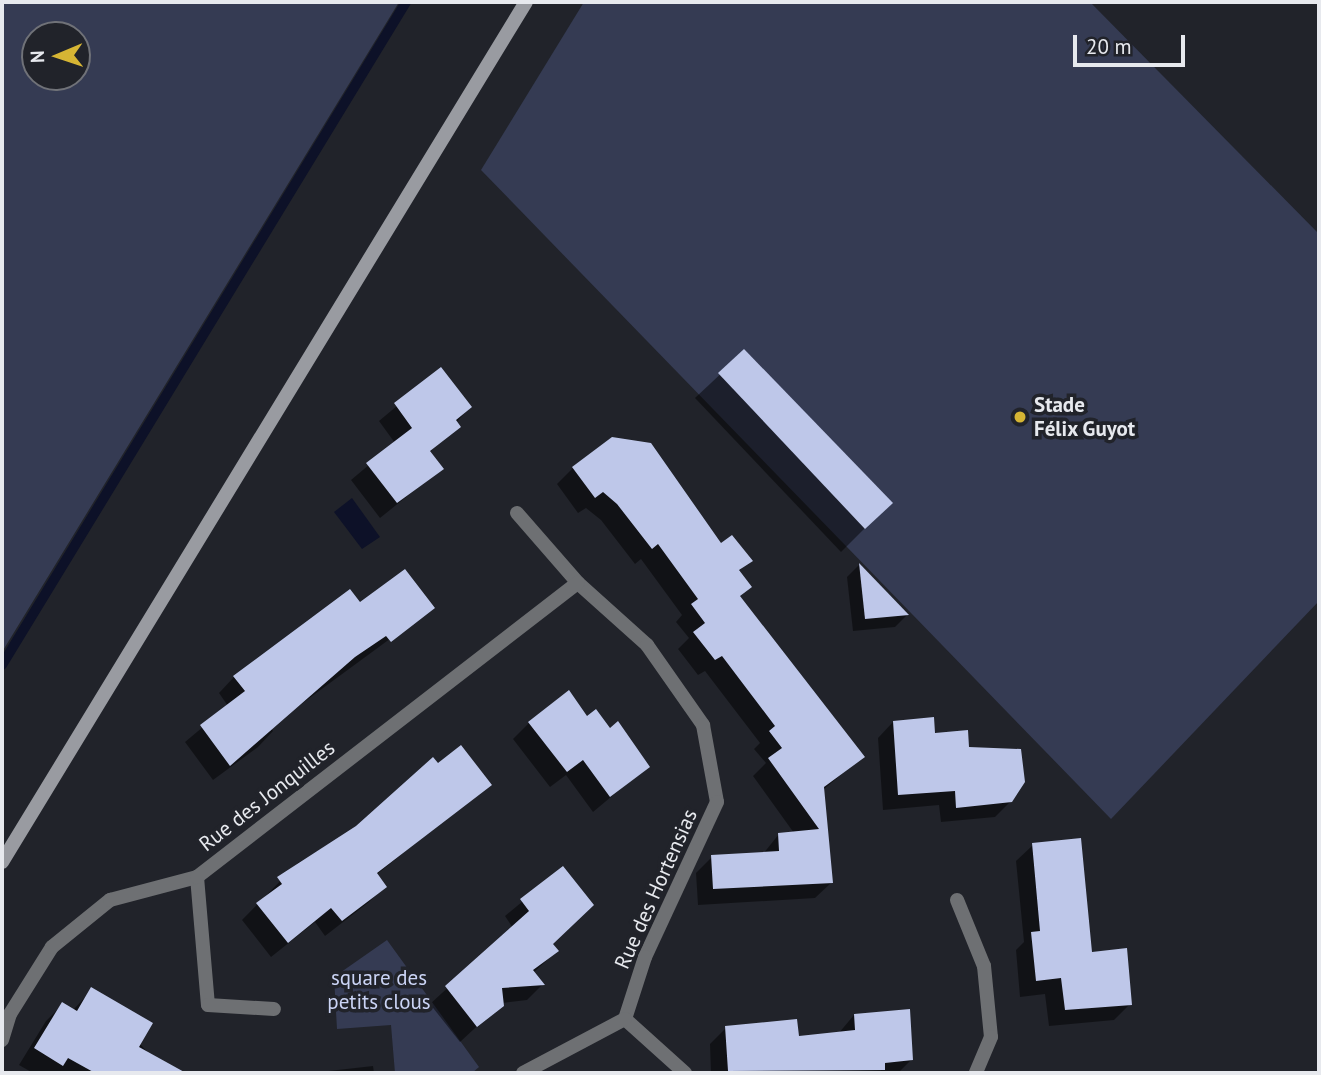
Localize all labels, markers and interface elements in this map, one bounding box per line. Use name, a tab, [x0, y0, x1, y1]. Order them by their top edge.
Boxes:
north arrow	[21, 21, 91, 91]
scale bar	[1076, 21, 1188, 65]
text: 20 m	[1086, 33, 1132, 60]
text: N	[25, 50, 49, 63]
place label: Stade Félix Guyot	[1034, 392, 1136, 442]
marker: Stade Félix Guyot	[1012, 409, 1028, 425]
street label: Rue des Jonquilles	[194, 735, 340, 857]
street label: Rue des Hortensias	[609, 805, 703, 973]
park label: square des petits clous	[327, 965, 431, 1015]

